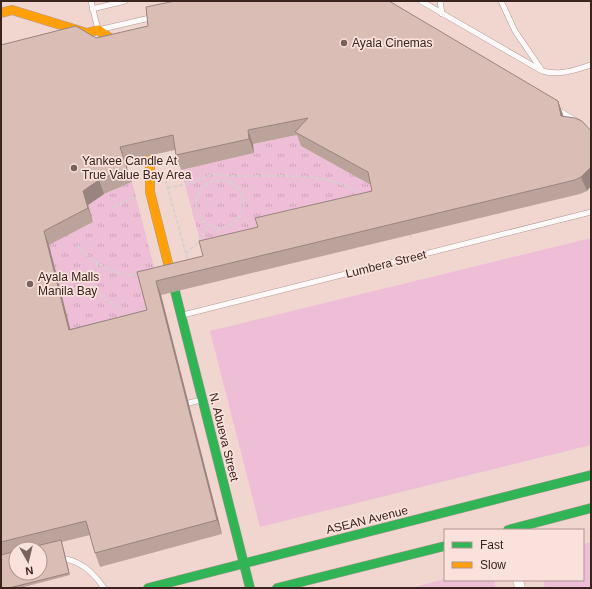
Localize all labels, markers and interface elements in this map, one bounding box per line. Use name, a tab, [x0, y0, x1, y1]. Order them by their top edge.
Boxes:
place label: Ayala Cinemas	[352, 36, 432, 50]
marker: Ayala Cinemas	[339, 38, 349, 48]
place label: Yankee Candle At True Value Bay Area	[82, 154, 192, 182]
marker: Yankee Candle At True Value Bay Area	[69, 163, 79, 173]
street label: Lumbera Street	[344, 247, 428, 281]
place label: Ayala Malls Manila Bay	[38, 270, 99, 298]
marker: Ayala Malls Manila Bay	[25, 279, 35, 289]
street label: N. Abueva Street	[206, 391, 242, 483]
street label: ASEAN Avenue	[325, 503, 410, 537]
legend	[444, 529, 584, 581]
text: Fast	[480, 538, 504, 552]
north arrow	[8, 541, 48, 581]
text: Slow	[480, 558, 506, 572]
text: N	[25, 564, 34, 577]

